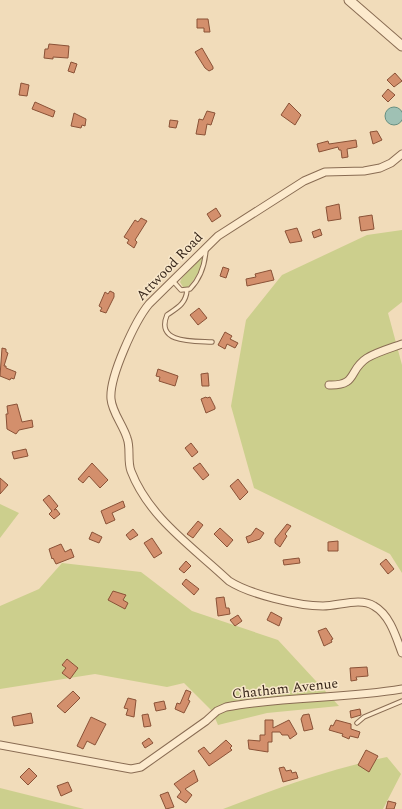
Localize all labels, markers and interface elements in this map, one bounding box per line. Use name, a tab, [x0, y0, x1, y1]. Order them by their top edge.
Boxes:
street label: Attwood Road	[131, 227, 208, 306]
street label: Chatham Avenue	[231, 672, 339, 705]

